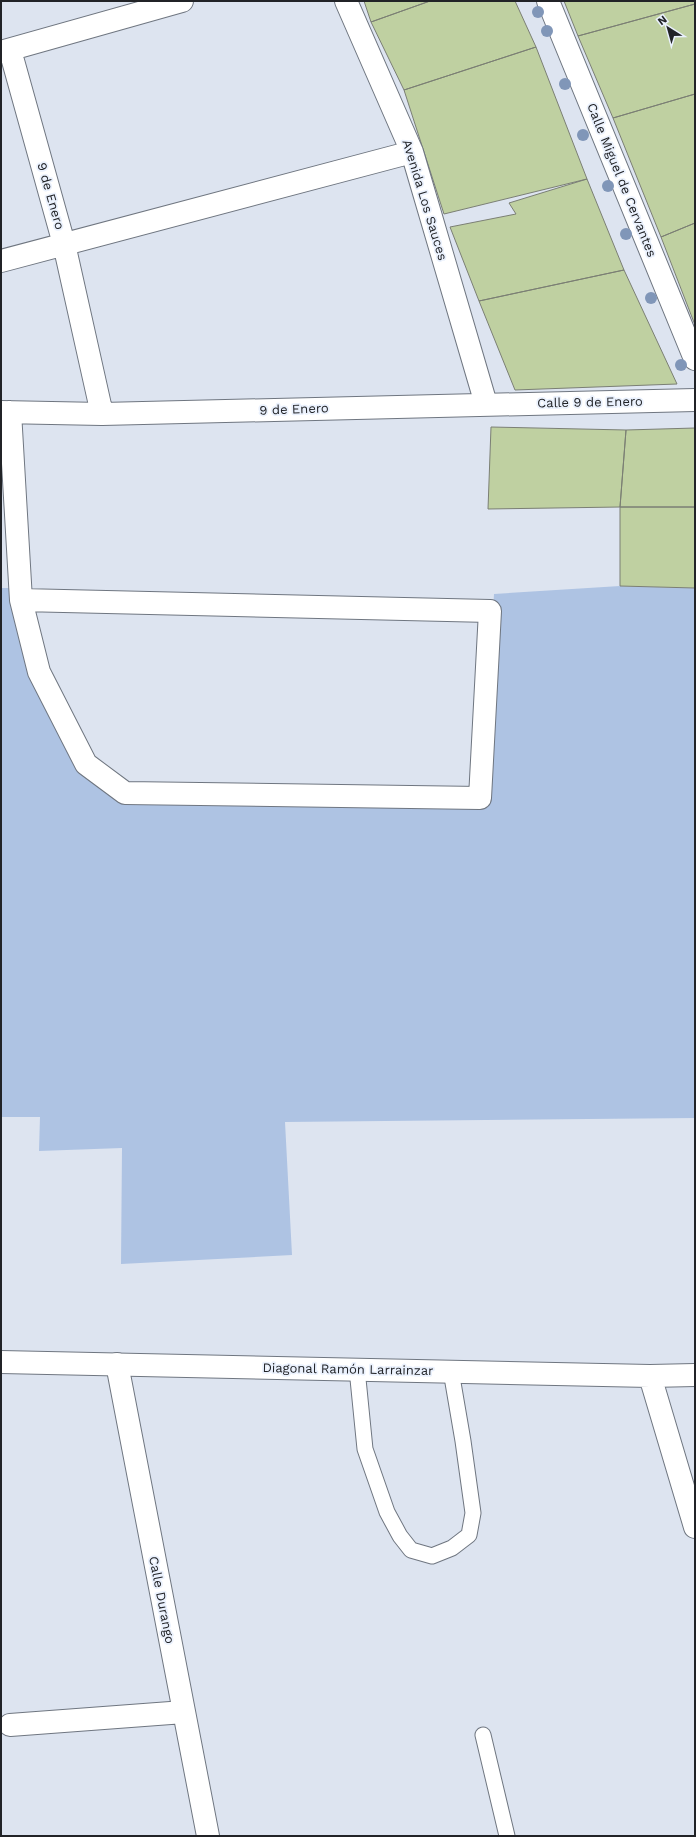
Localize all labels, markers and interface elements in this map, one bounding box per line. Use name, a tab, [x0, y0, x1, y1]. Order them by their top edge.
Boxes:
north arrow	[648, 8, 688, 48]
text: N	[655, 13, 669, 28]
street label: Calle Miguel de Cervantes	[584, 101, 660, 259]
street label: Avenida Los Sauces	[399, 138, 451, 262]
street label: 9 de Enero	[34, 161, 68, 232]
street label: Calle 9 de Enero	[537, 394, 643, 410]
street label: 9 de Enero	[259, 400, 329, 418]
street label: Diagonal Ramón Larrainzar	[262, 1360, 434, 1378]
street label: Calle Durango	[146, 1555, 178, 1645]

